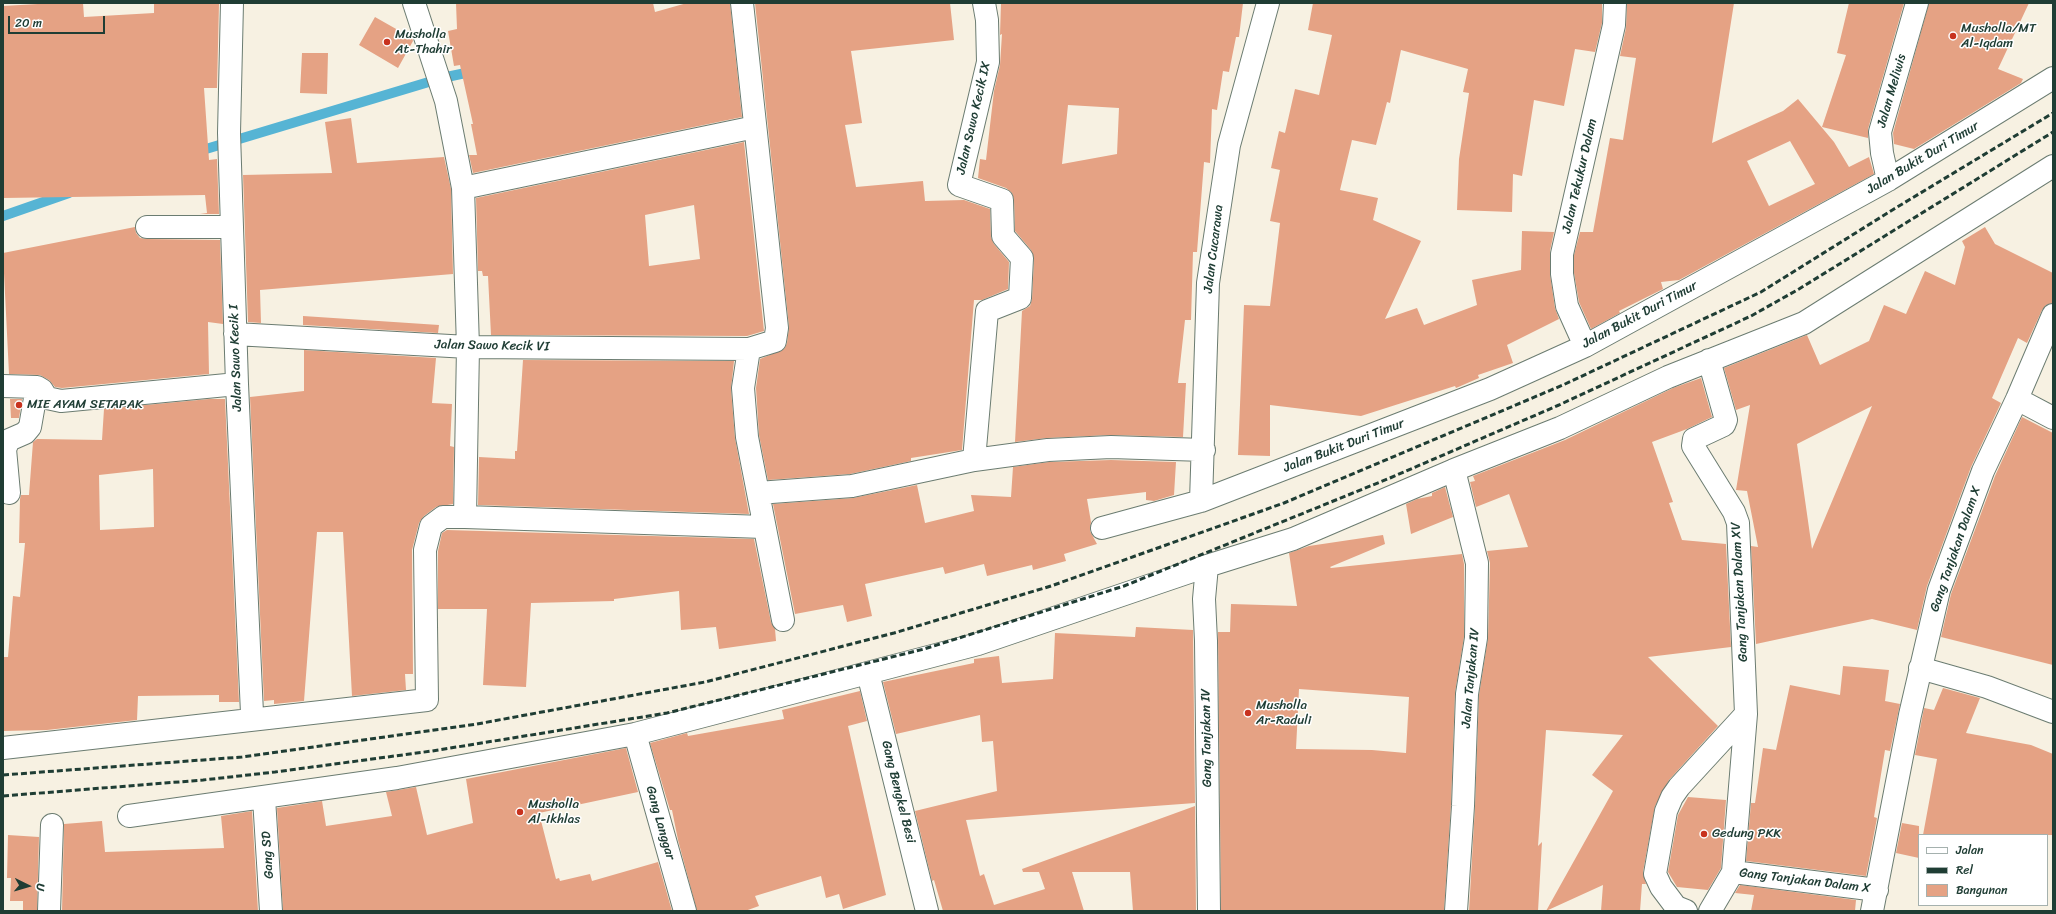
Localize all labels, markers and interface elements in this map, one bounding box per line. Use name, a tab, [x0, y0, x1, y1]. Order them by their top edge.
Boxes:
scale bar	[10, 8, 107, 34]
text: 20 m	[15, 12, 42, 34]
place label: Musholla/MT Al-Iqdam	[1961, 21, 2036, 52]
place label: Musholla At-Thahir	[395, 27, 452, 58]
marker: Musholla/MT Al-Iqdam	[1948, 31, 1958, 41]
marker: Musholla At-Thahir	[382, 37, 392, 47]
street label: Jalan Meliwis	[1874, 52, 1910, 130]
street label: Jalan Sawo Kecik IX	[953, 60, 995, 176]
street label: Jalan Tekukur Dalam	[1559, 117, 1601, 235]
street label: Jalan Bukit Duri Timur	[1864, 118, 1982, 198]
street label: Jalan Cucarawa	[1201, 204, 1227, 294]
street label: Jalan Bukit Duri Timur	[1580, 278, 1700, 352]
street label: Jalan Sawo Kecik I	[226, 304, 246, 412]
street label: Jalan Sawo Kecik VI	[435, 337, 549, 355]
place label: MIE AYAM SETAPAK	[27, 397, 143, 413]
marker: MIE AYAM SETAPAK	[14, 400, 24, 410]
street label: Jalan Bukit Duri Timur	[1281, 416, 1407, 476]
street label: Gang Tanjakan Dalam X	[1927, 484, 1985, 614]
street label: Gang Tanjakan Dalam XV	[1729, 522, 1751, 662]
street label: Jalan Tanjakan IV	[1459, 627, 1483, 729]
street label: Gang Tanjakan IV	[1198, 689, 1216, 787]
place label: Musholla Ar-Raduli	[1256, 698, 1311, 729]
marker: Musholla Ar-Raduli	[1243, 708, 1253, 718]
street label: Gang Bengkel Besi	[878, 739, 918, 845]
street label: Gang Langgar	[642, 784, 678, 862]
place label: Musholla Al-Ikhlas	[528, 797, 580, 828]
marker: Musholla Al-Ikhlas	[515, 807, 525, 817]
place label: Gedung PKK	[1712, 826, 1781, 842]
marker: Gedung PKK	[1699, 829, 1709, 839]
street label: Gang SD	[259, 831, 277, 879]
legend	[1918, 834, 2048, 906]
text: Jalan	[1956, 839, 1984, 861]
text: Rel	[1956, 859, 1973, 881]
street label: Gang Tanjakan Dalam X	[1738, 865, 1872, 897]
north arrow	[8, 866, 48, 906]
text: Bangunan	[1956, 879, 2008, 901]
text: U	[31, 883, 50, 892]

